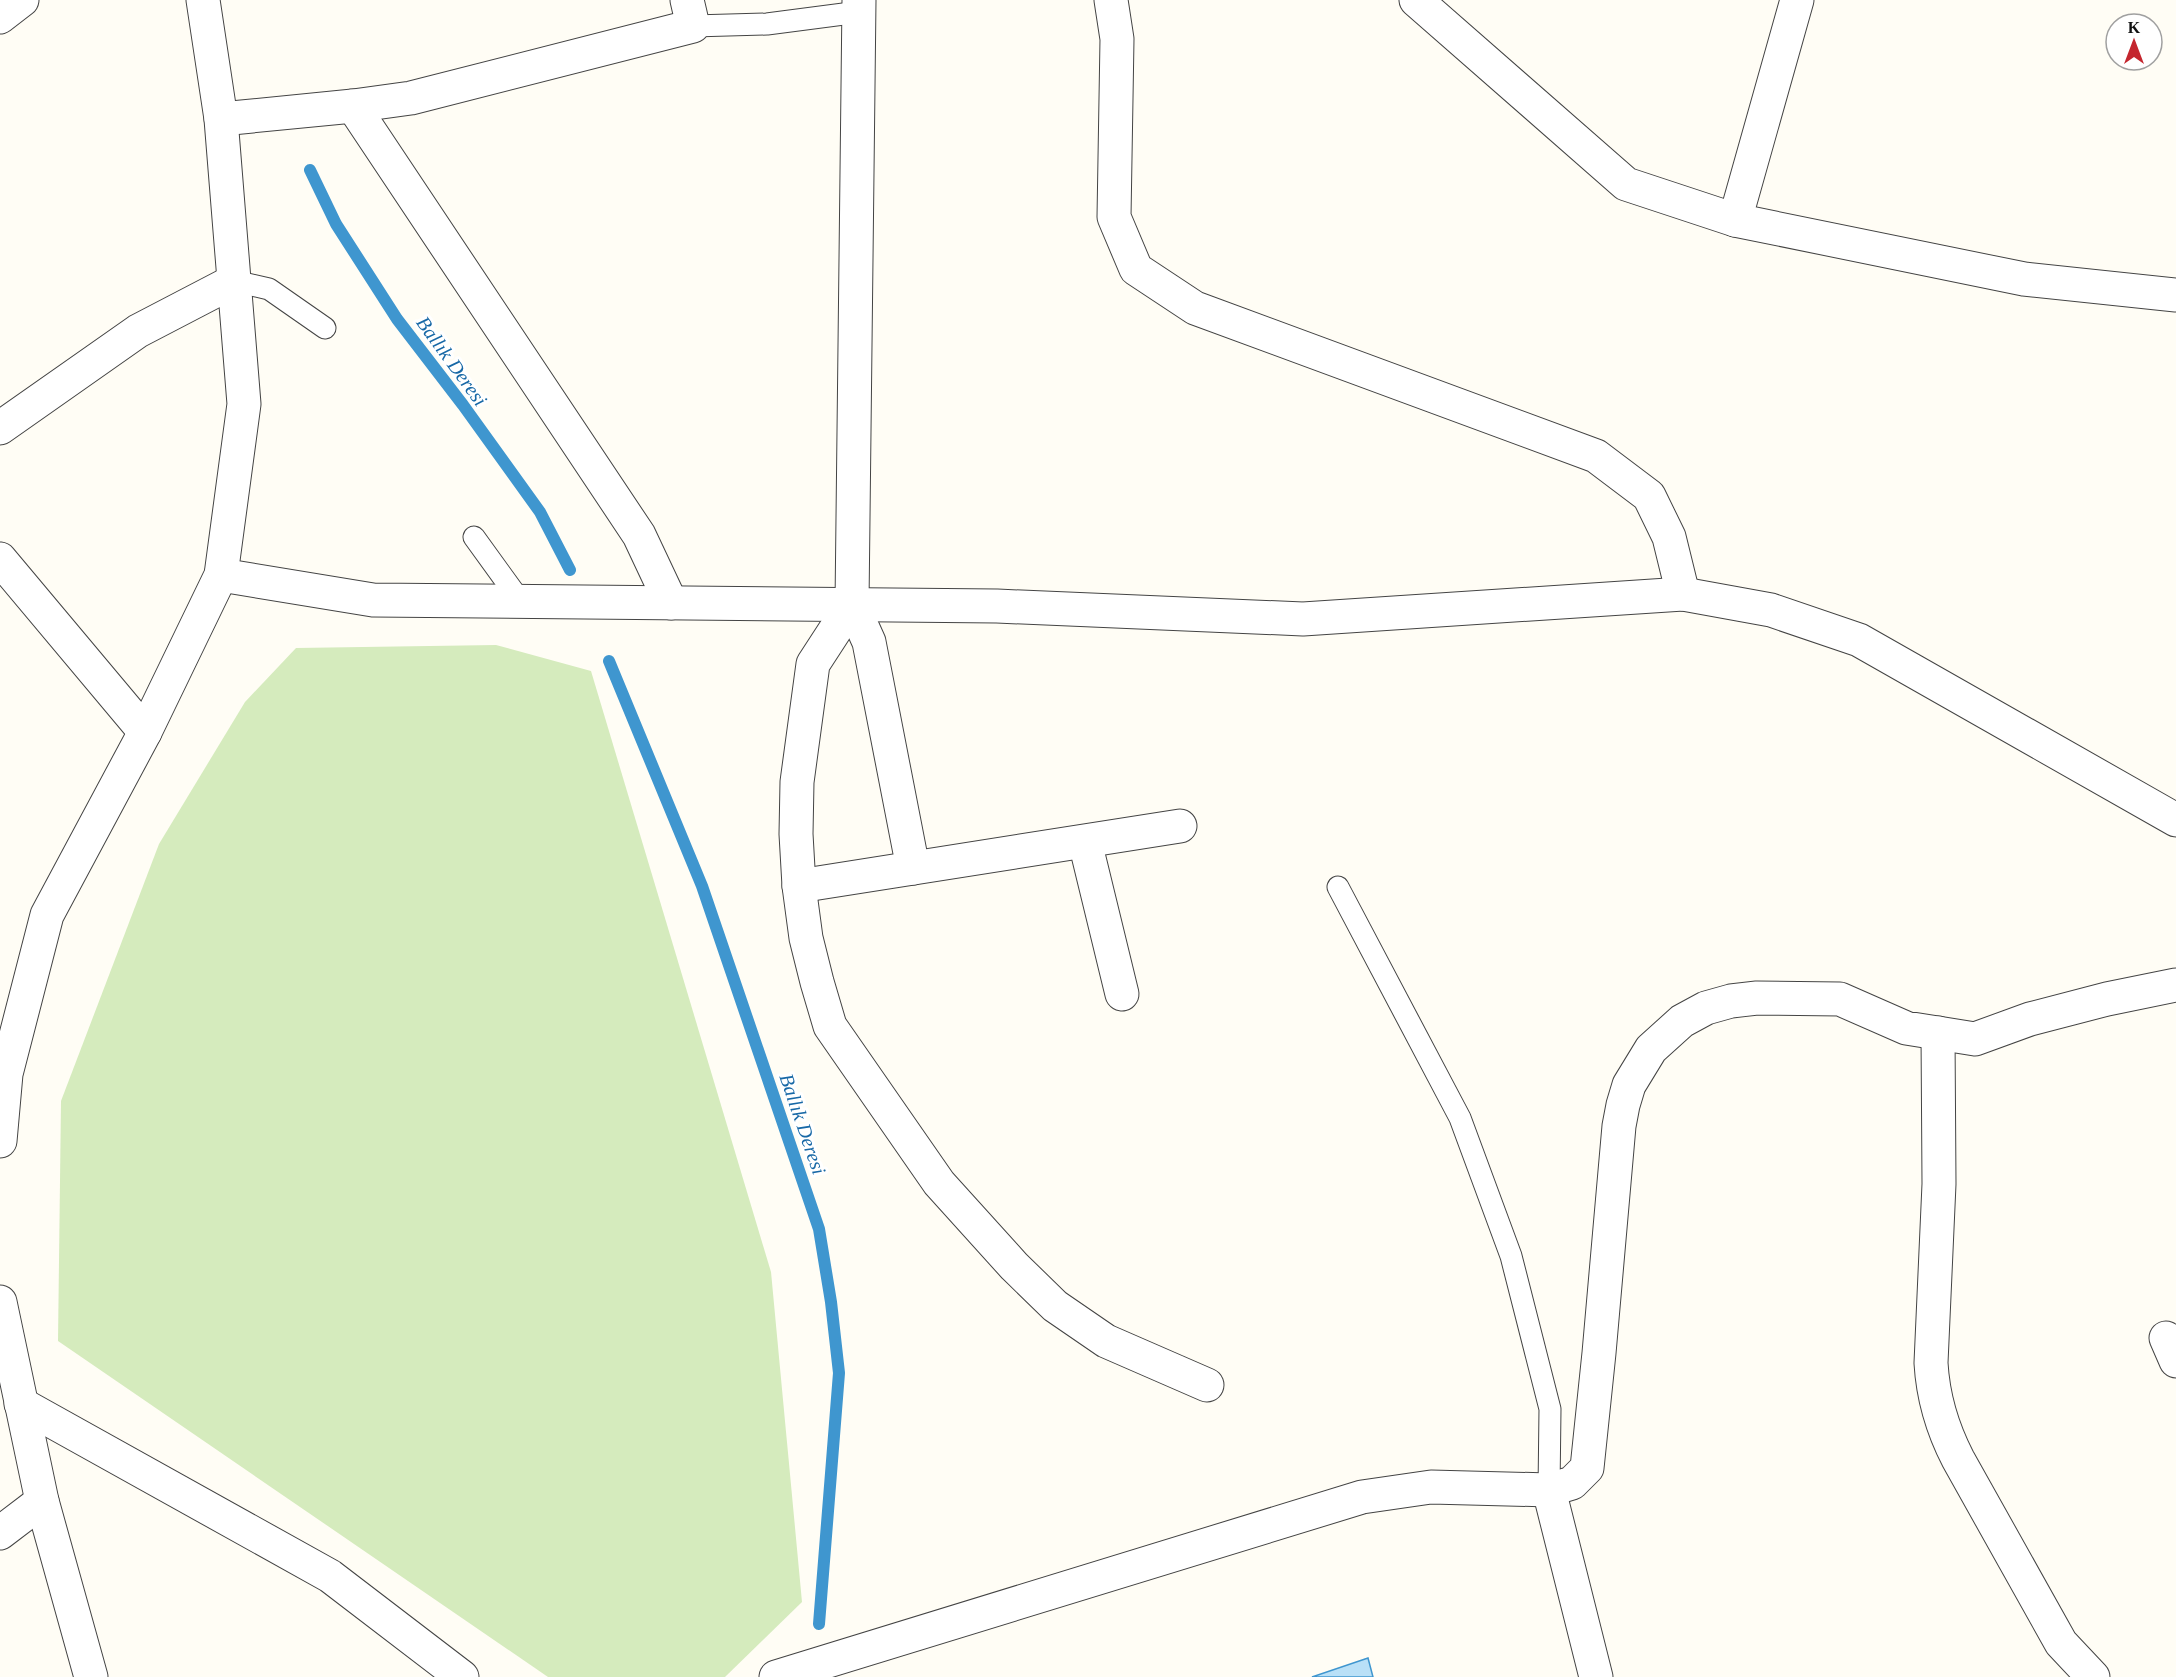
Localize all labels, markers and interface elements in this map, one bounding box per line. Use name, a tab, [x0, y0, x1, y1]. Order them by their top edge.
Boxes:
north arrow	[2104, 12, 2164, 72]
text: K	[2128, 19, 2141, 36]
water label: Ballık Deresi	[412, 312, 492, 410]
water label: Ballık Deresi	[775, 1071, 831, 1177]

